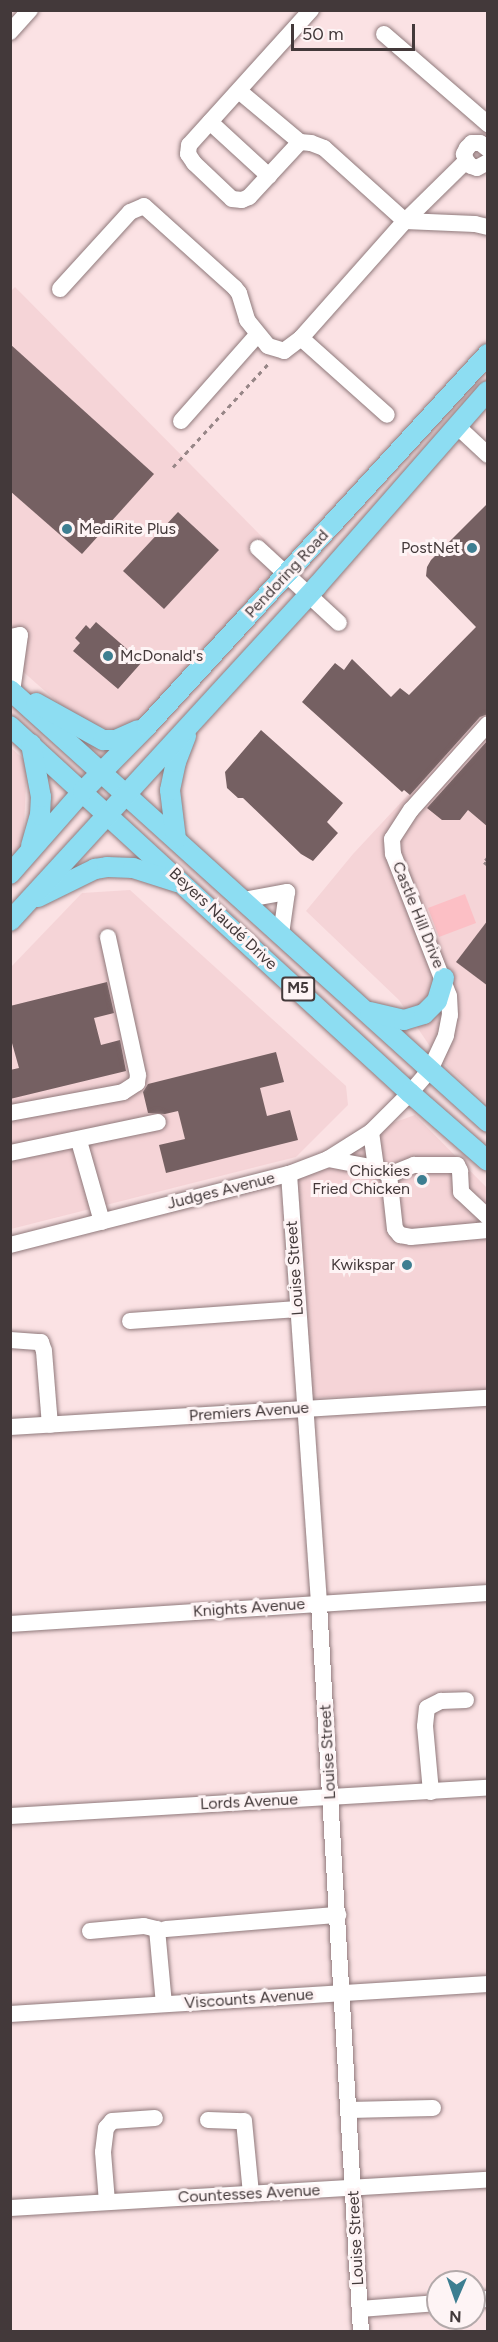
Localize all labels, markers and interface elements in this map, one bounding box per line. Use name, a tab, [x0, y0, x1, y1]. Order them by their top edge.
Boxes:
scale bar	[294, 12, 418, 50]
text: 50 m	[302, 23, 344, 45]
place label: MediRite Plus	[79, 519, 176, 539]
marker: MediRite Plus	[60, 522, 74, 536]
street label: Pendoring Road	[241, 526, 333, 622]
place label: PostNet	[401, 538, 460, 558]
marker: PostNet	[465, 541, 479, 555]
place label: McDonald's	[120, 646, 203, 666]
marker: McDonald's	[101, 649, 115, 663]
street label: Castle Hill Drive	[388, 859, 448, 971]
street label: Beyers Naudé Drive	[165, 864, 281, 974]
road number: M5	[280, 977, 316, 1001]
place label: Chickies Fried Chicken	[312, 1161, 410, 1199]
street label: Judges Avenue	[165, 1168, 277, 1214]
marker: Chickies Fried Chicken	[415, 1173, 429, 1187]
street label: Louise Street	[282, 1220, 308, 1316]
place label: Kwikspar	[331, 1255, 395, 1275]
marker: Kwikspar	[400, 1258, 414, 1272]
street label: Premiers Avenue	[188, 1398, 310, 1426]
street label: Knights Avenue	[192, 1595, 306, 1621]
street label: Louise Street	[316, 1704, 340, 1800]
street label: Lords Avenue	[200, 1790, 298, 1814]
street label: Viscounts Avenue	[184, 1985, 314, 2013]
street label: Countesses Avenue	[177, 2181, 321, 2207]
street label: Louise Street	[344, 2190, 368, 2286]
north arrow	[426, 2270, 486, 2330]
text: N	[449, 2307, 462, 2326]

